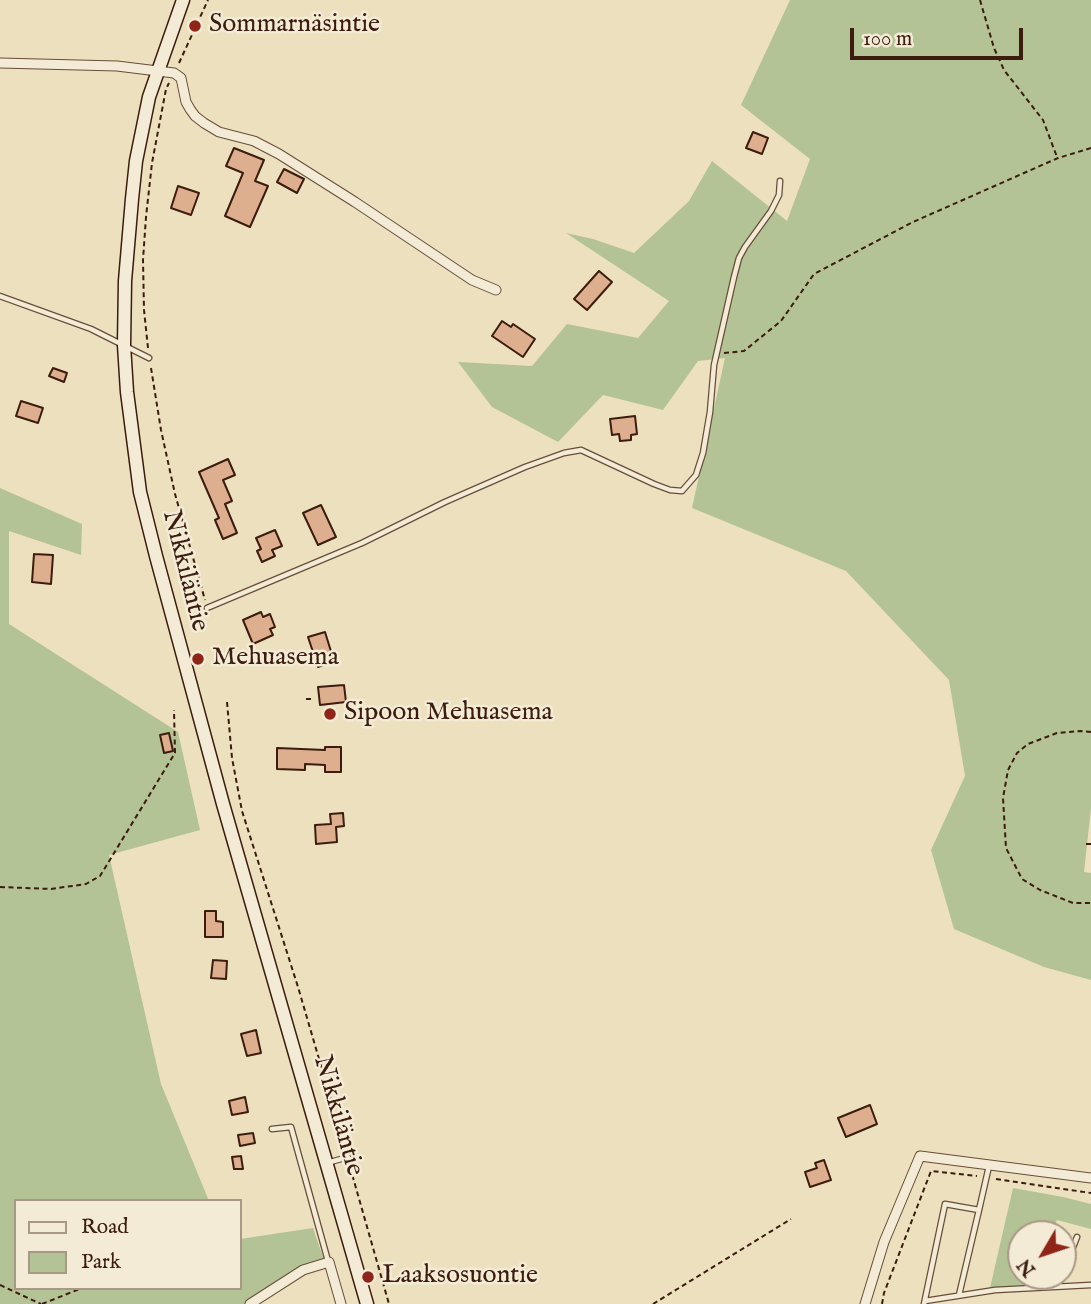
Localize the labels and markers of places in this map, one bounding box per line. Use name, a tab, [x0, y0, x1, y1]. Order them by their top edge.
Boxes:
place label: Sommarnäsintie	[209, 10, 380, 42]
marker: Sommarnäsintie	[187, 18, 203, 34]
place label: Mehuasema	[212, 643, 339, 675]
marker: Mehuasema	[190, 651, 206, 667]
place label: Sipoon Mehuasema	[344, 698, 553, 730]
marker: Sipoon Mehuasema	[322, 706, 338, 722]
place label: Laaksosuontie	[382, 1261, 538, 1293]
marker: Laaksosuontie	[360, 1269, 376, 1285]

